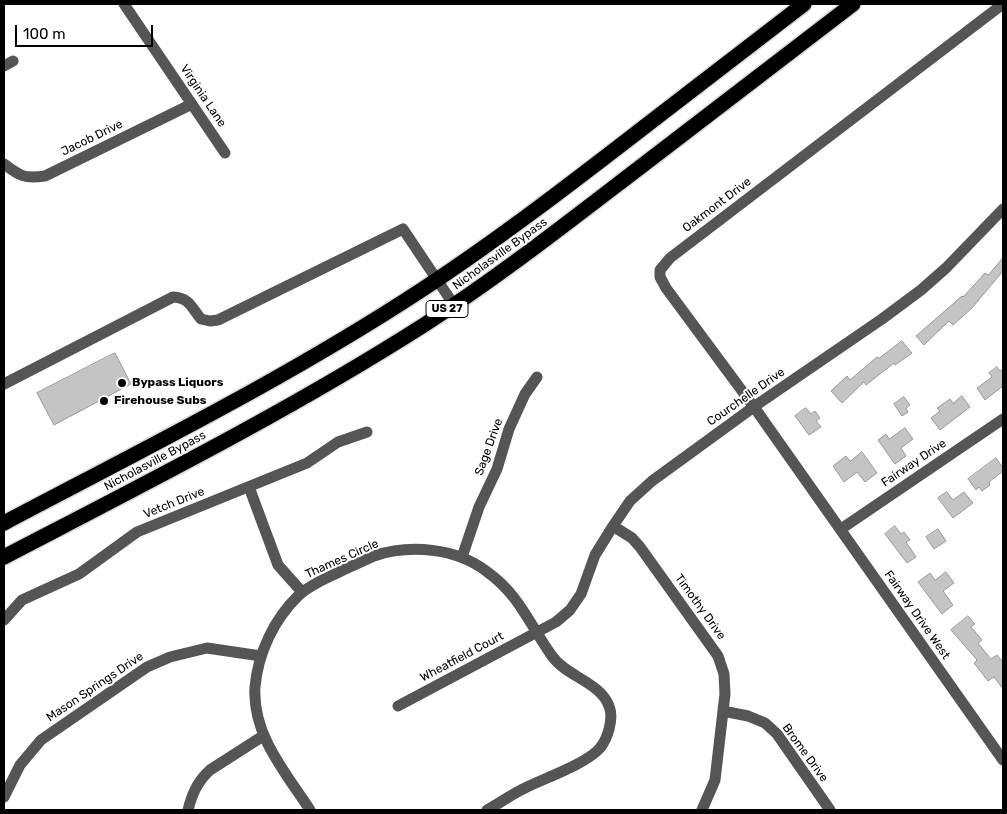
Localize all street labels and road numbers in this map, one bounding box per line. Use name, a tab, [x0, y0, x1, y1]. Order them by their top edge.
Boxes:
street label: Virginia Lane	[177, 62, 229, 130]
street label: Jacob Drive	[59, 117, 125, 159]
street label: Oakmont Drive	[680, 175, 754, 235]
street label: Nicholasville Bypass	[450, 215, 550, 293]
road number: US 27	[426, 300, 468, 318]
street label: Courchelle Drive	[704, 365, 788, 429]
street label: Sage Drive	[472, 416, 506, 478]
street label: Nicholasville Bypass	[102, 428, 208, 494]
street label: Fairway Drive	[879, 436, 949, 490]
street label: Vetch Drive	[141, 484, 207, 522]
street label: Thames Circle	[303, 536, 381, 582]
street label: Fairway Drive West	[881, 568, 953, 662]
street label: Timothy Drive	[671, 571, 729, 643]
street label: Wheatfield Court	[418, 629, 506, 685]
street label: Mason Springs Drive	[44, 649, 146, 725]
street label: Brome Drive	[779, 721, 831, 785]

